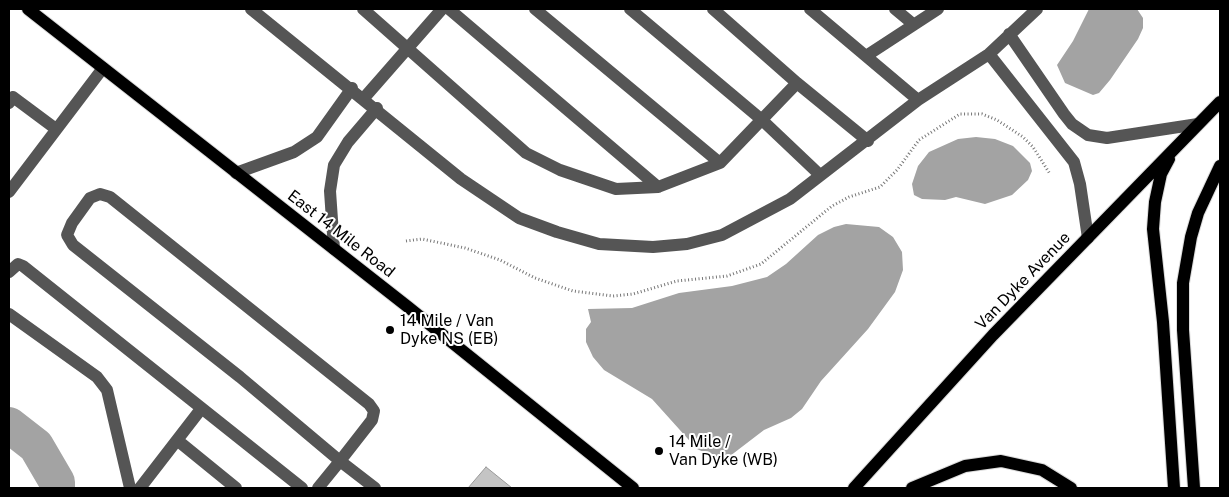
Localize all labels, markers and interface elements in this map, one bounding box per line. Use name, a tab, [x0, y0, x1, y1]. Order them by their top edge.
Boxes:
street label: East 14 Mile Road	[284, 186, 398, 282]
street label: Van Dyke Avenue	[972, 228, 1074, 334]
place label: 14 Mile / Van Dyke NS (EB)	[400, 311, 498, 349]
marker: 14 Mile / Van Dyke NS (EB)	[384, 324, 396, 336]
place label: 14 Mile / Van Dyke (WB)	[669, 432, 778, 470]
marker: 14 Mile / Van Dyke (WB)	[653, 445, 665, 457]

